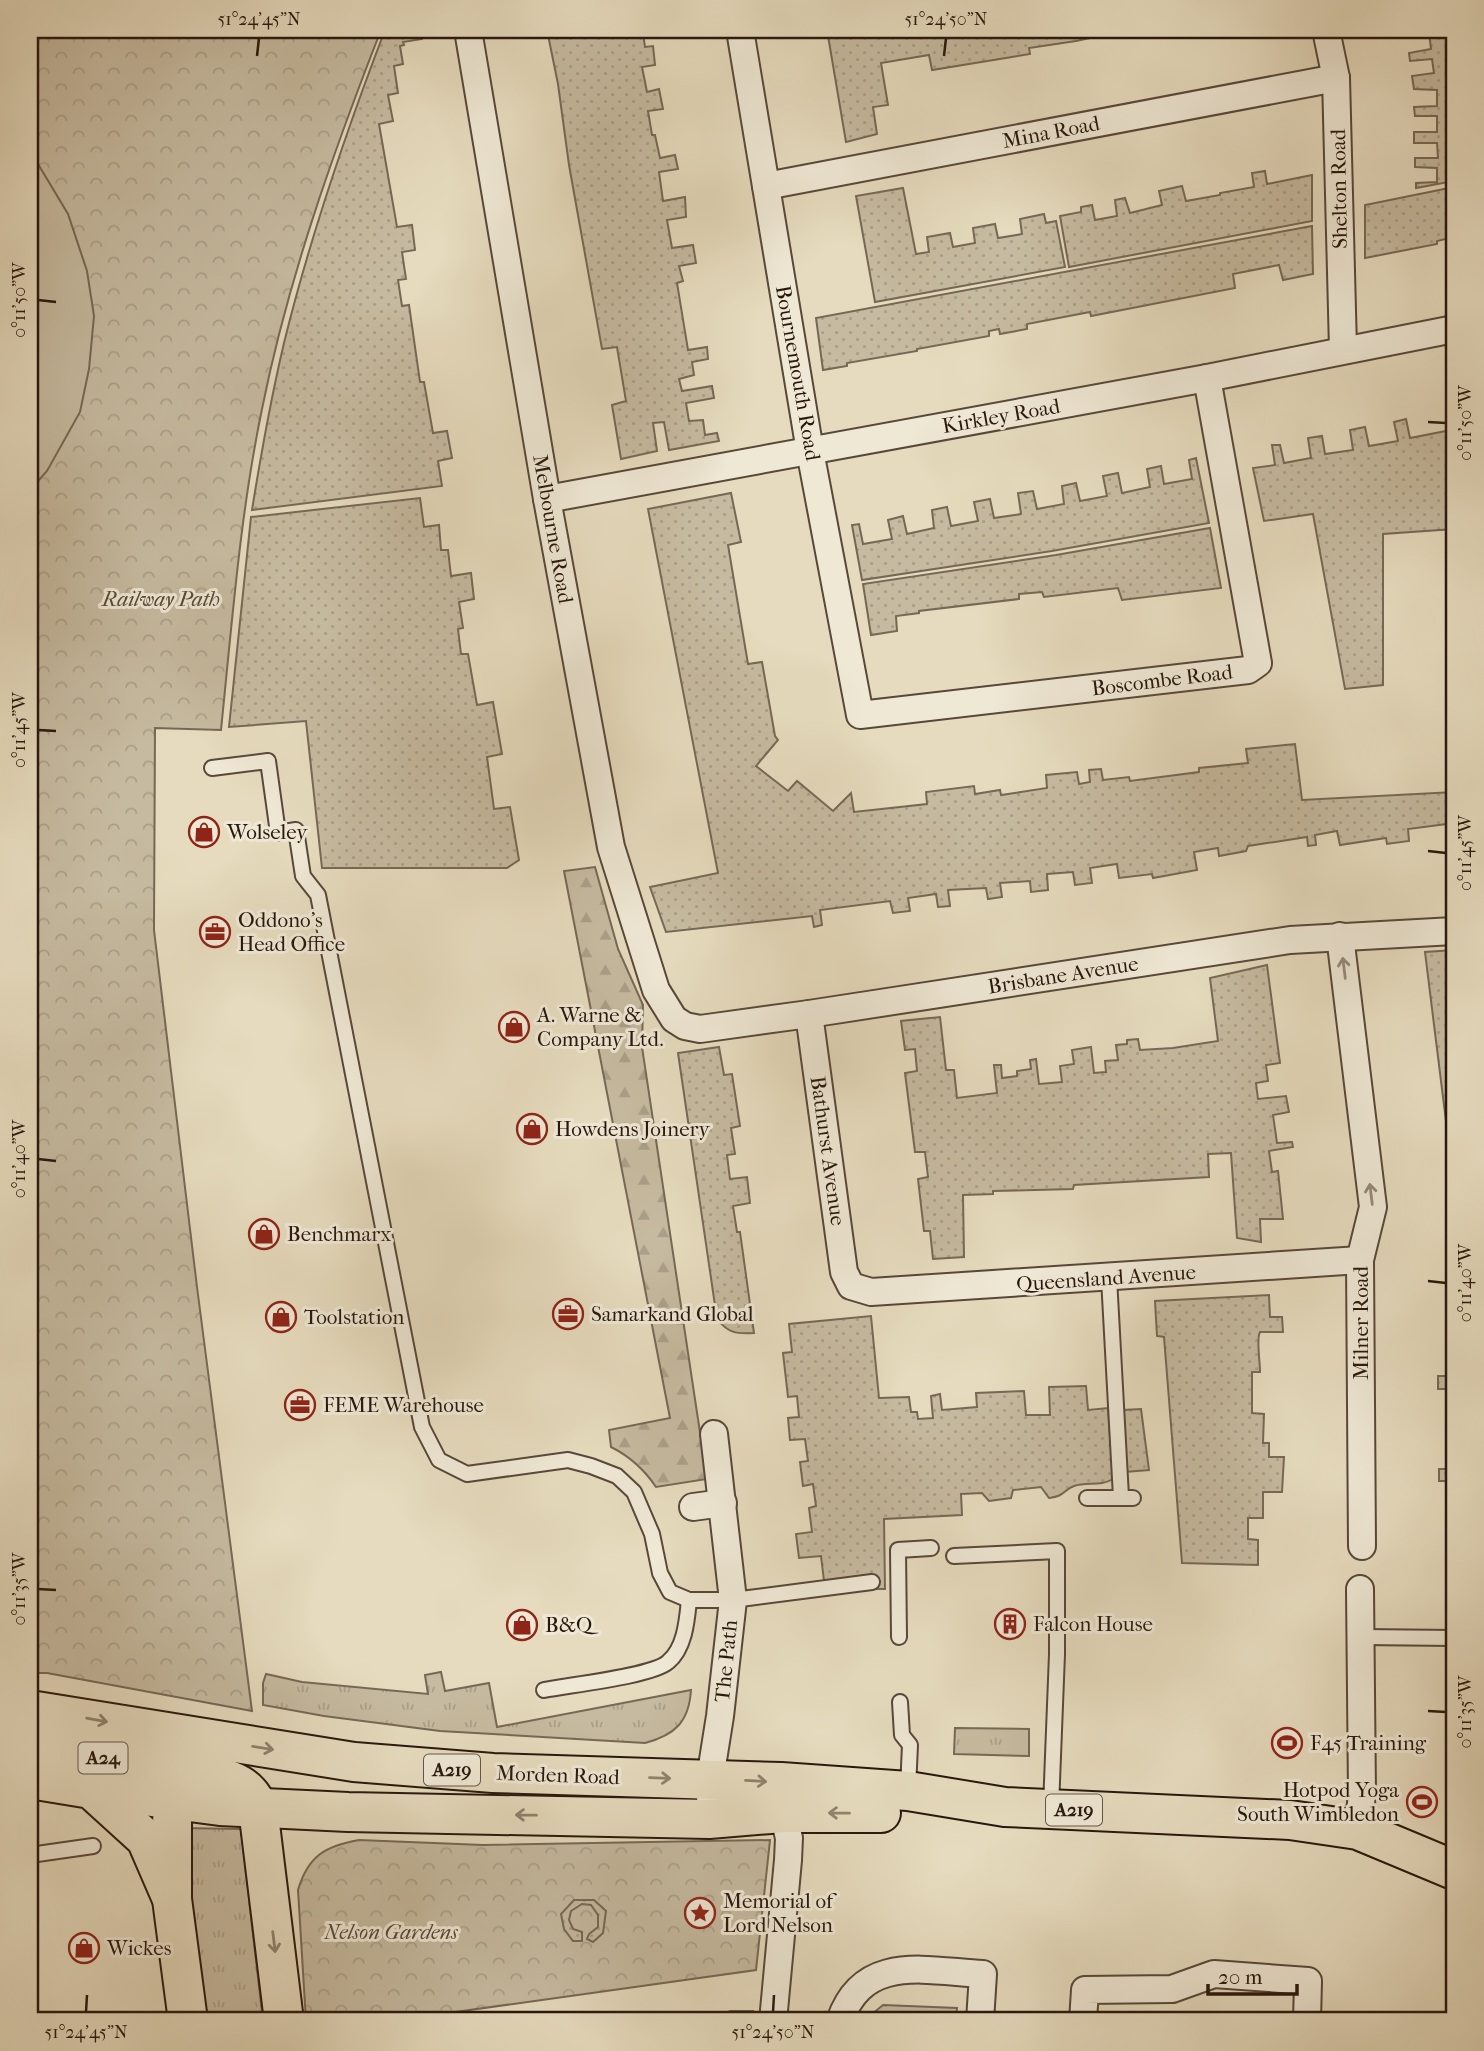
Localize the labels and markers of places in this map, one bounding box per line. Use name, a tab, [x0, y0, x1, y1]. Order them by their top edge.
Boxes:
shop icon: Wolseley	[187, 815, 221, 849]
place label: Wolseley	[226, 820, 308, 844]
place label: Oddono's Head Office	[238, 908, 345, 956]
office icon: Oddono's Head Office	[198, 915, 232, 949]
place label: A. Warne & Company Ltd.	[536, 1003, 664, 1051]
shop icon: A. Warne & Company Ltd.	[497, 1010, 531, 1044]
shop icon: Howdens Joinery	[515, 1112, 549, 1146]
place label: Howdens Joinery	[555, 1117, 710, 1141]
shop icon: Benchmarx	[247, 1217, 281, 1251]
place label: Benchmarx	[287, 1222, 391, 1246]
office icon: Samarkand Global	[551, 1297, 585, 1331]
shop icon: Toolstation	[264, 1300, 298, 1334]
place label: Samarkand Global	[591, 1302, 754, 1326]
place label: Toolstation	[304, 1305, 404, 1329]
office icon: FEME Warehouse	[283, 1388, 317, 1422]
place label: FEME Warehouse	[323, 1393, 484, 1417]
building icon: Falcon House	[993, 1607, 1027, 1641]
shop icon: B&Q	[505, 1608, 539, 1642]
place label: Falcon House	[1033, 1612, 1153, 1636]
place label: B&Q	[545, 1613, 599, 1637]
sports icon: F45 Training	[1270, 1726, 1304, 1760]
place label: F45 Training	[1310, 1731, 1427, 1755]
place label: Hotpod Yoga South Wimbledon	[1237, 1778, 1399, 1826]
sports icon: Hotpod Yoga South Wimbledon	[1405, 1785, 1439, 1819]
place label: Memorial of Lord Nelson	[723, 1889, 837, 1937]
place icon: Memorial of Lord Nelson	[683, 1896, 717, 1930]
shop icon: Wickes	[67, 1931, 101, 1965]
place label: Wickes	[106, 1936, 172, 1960]

